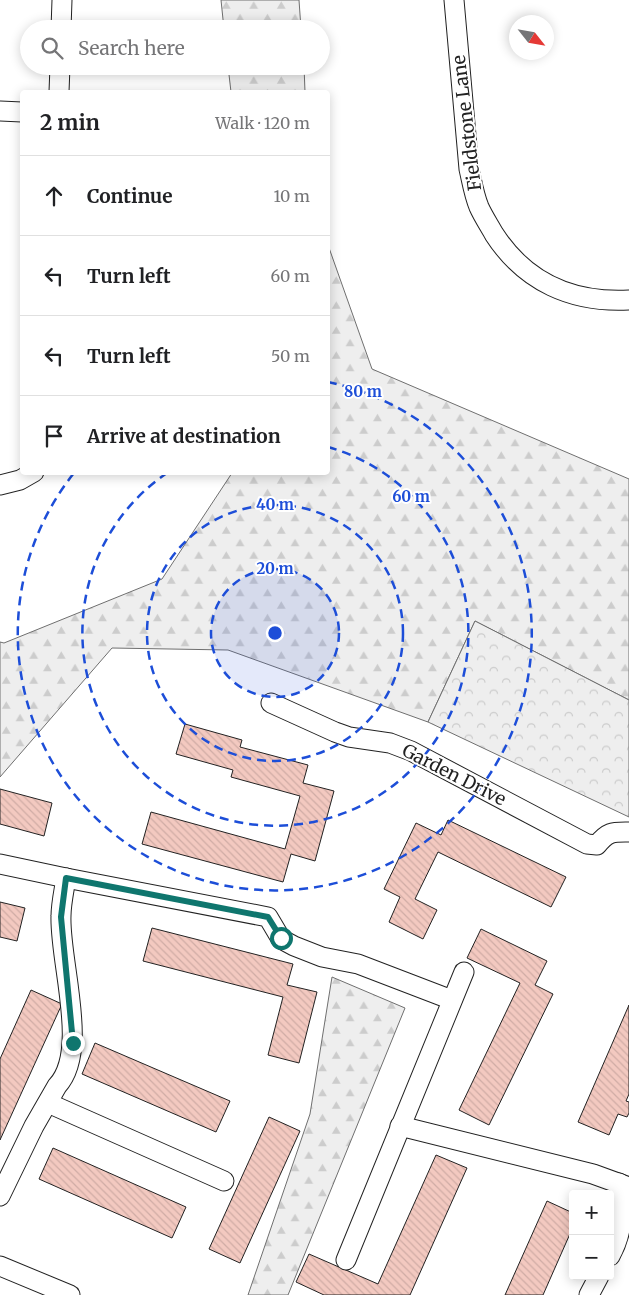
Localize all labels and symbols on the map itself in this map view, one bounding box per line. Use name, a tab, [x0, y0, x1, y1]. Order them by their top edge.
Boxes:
north arrow	[509, 15, 554, 60]
street label: Fieldstone Lane	[447, 54, 486, 192]
text: 80 m	[344, 382, 382, 401]
text: 60 m	[392, 487, 430, 506]
text: 40 m	[256, 495, 294, 514]
text: 20 m	[256, 559, 294, 578]
centre of rings	[266, 624, 284, 642]
street label: Garden Drive	[398, 739, 510, 811]
route start	[270, 927, 293, 950]
route end	[62, 1032, 85, 1055]

